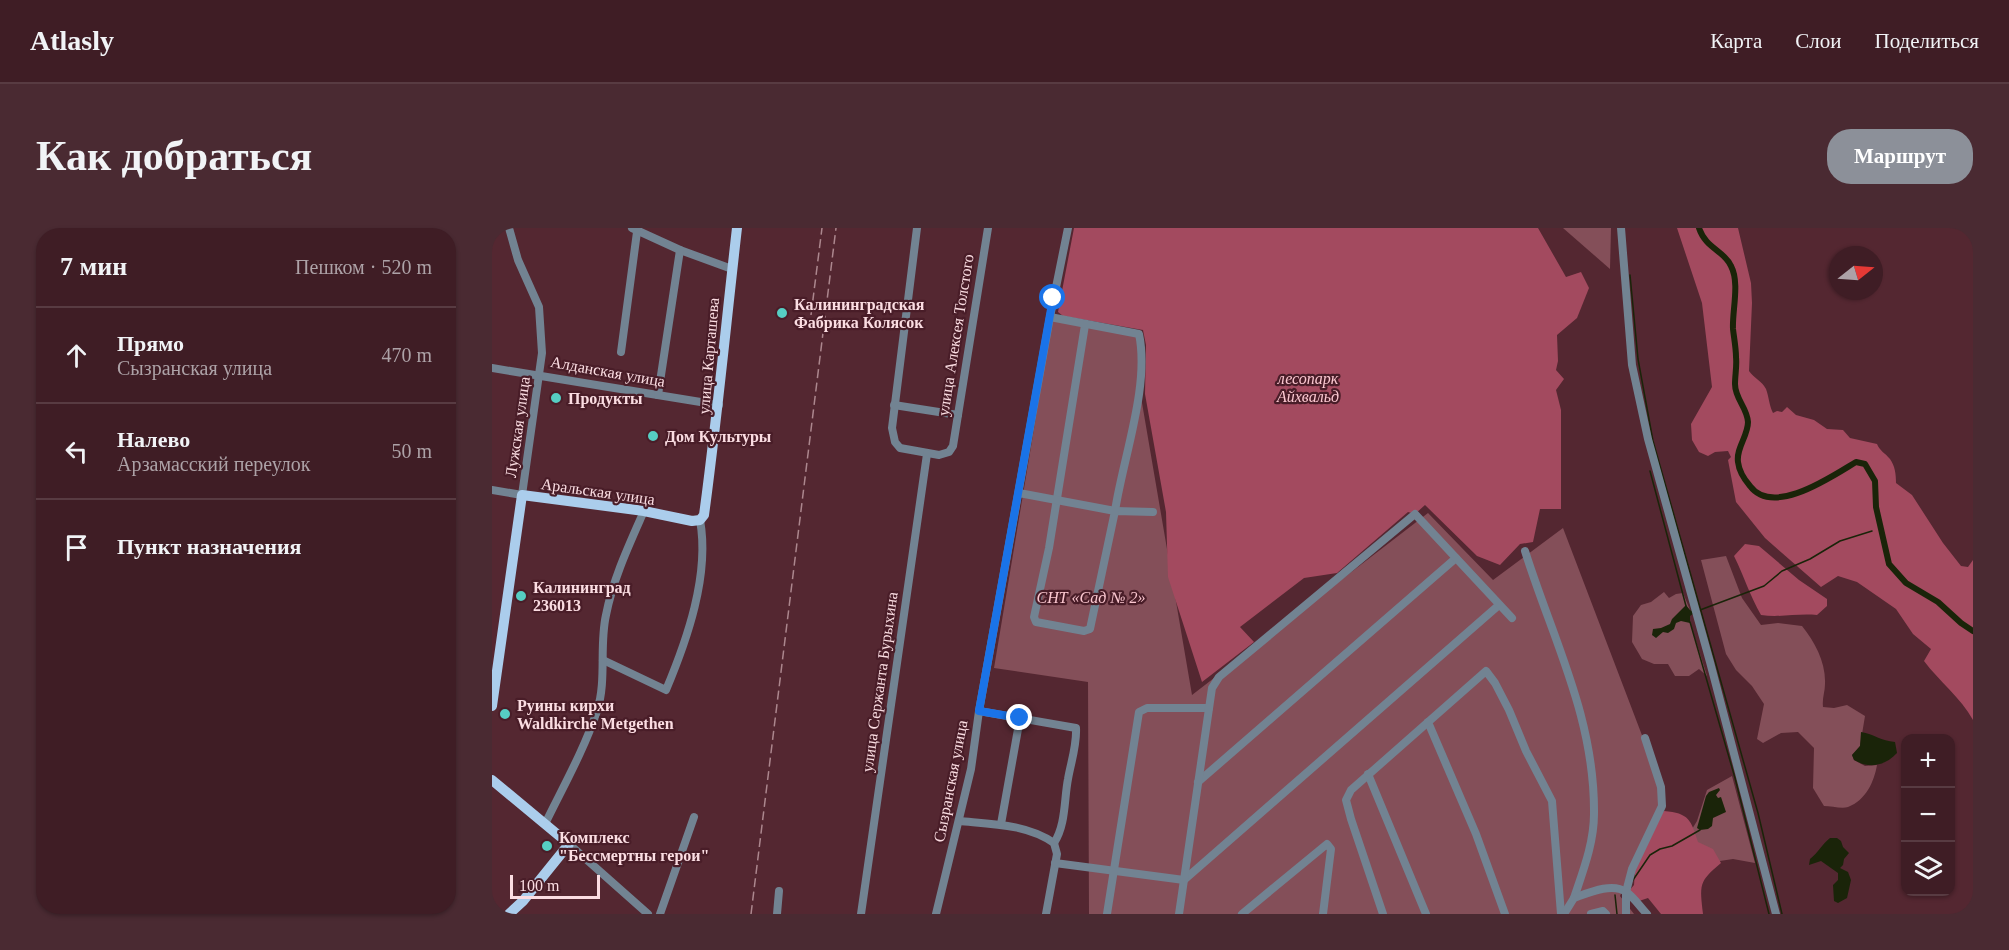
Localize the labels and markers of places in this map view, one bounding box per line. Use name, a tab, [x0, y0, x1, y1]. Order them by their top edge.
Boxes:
place label: Калининградская Фабрика Колясок	[794, 296, 925, 332]
marker: Калининградская Фабрика Колясок	[775, 306, 789, 320]
place label: Продукты	[568, 390, 643, 408]
marker: Продукты	[549, 391, 563, 405]
place label: Дом Культуры	[665, 428, 772, 446]
marker: Дом Культуры	[646, 429, 660, 443]
place label: Калининград 236013	[533, 579, 631, 614]
marker: Калининград 236013	[514, 589, 528, 603]
place label: Руины кирхи Waldkirche Metgethen	[517, 697, 674, 733]
marker: Руины кирхи Waldkirche Metgethen	[498, 707, 512, 721]
place label: Комплекс "Бессмертны герои"	[559, 829, 709, 865]
marker: Комплекс "Бессмертны герои"	[540, 839, 554, 853]

